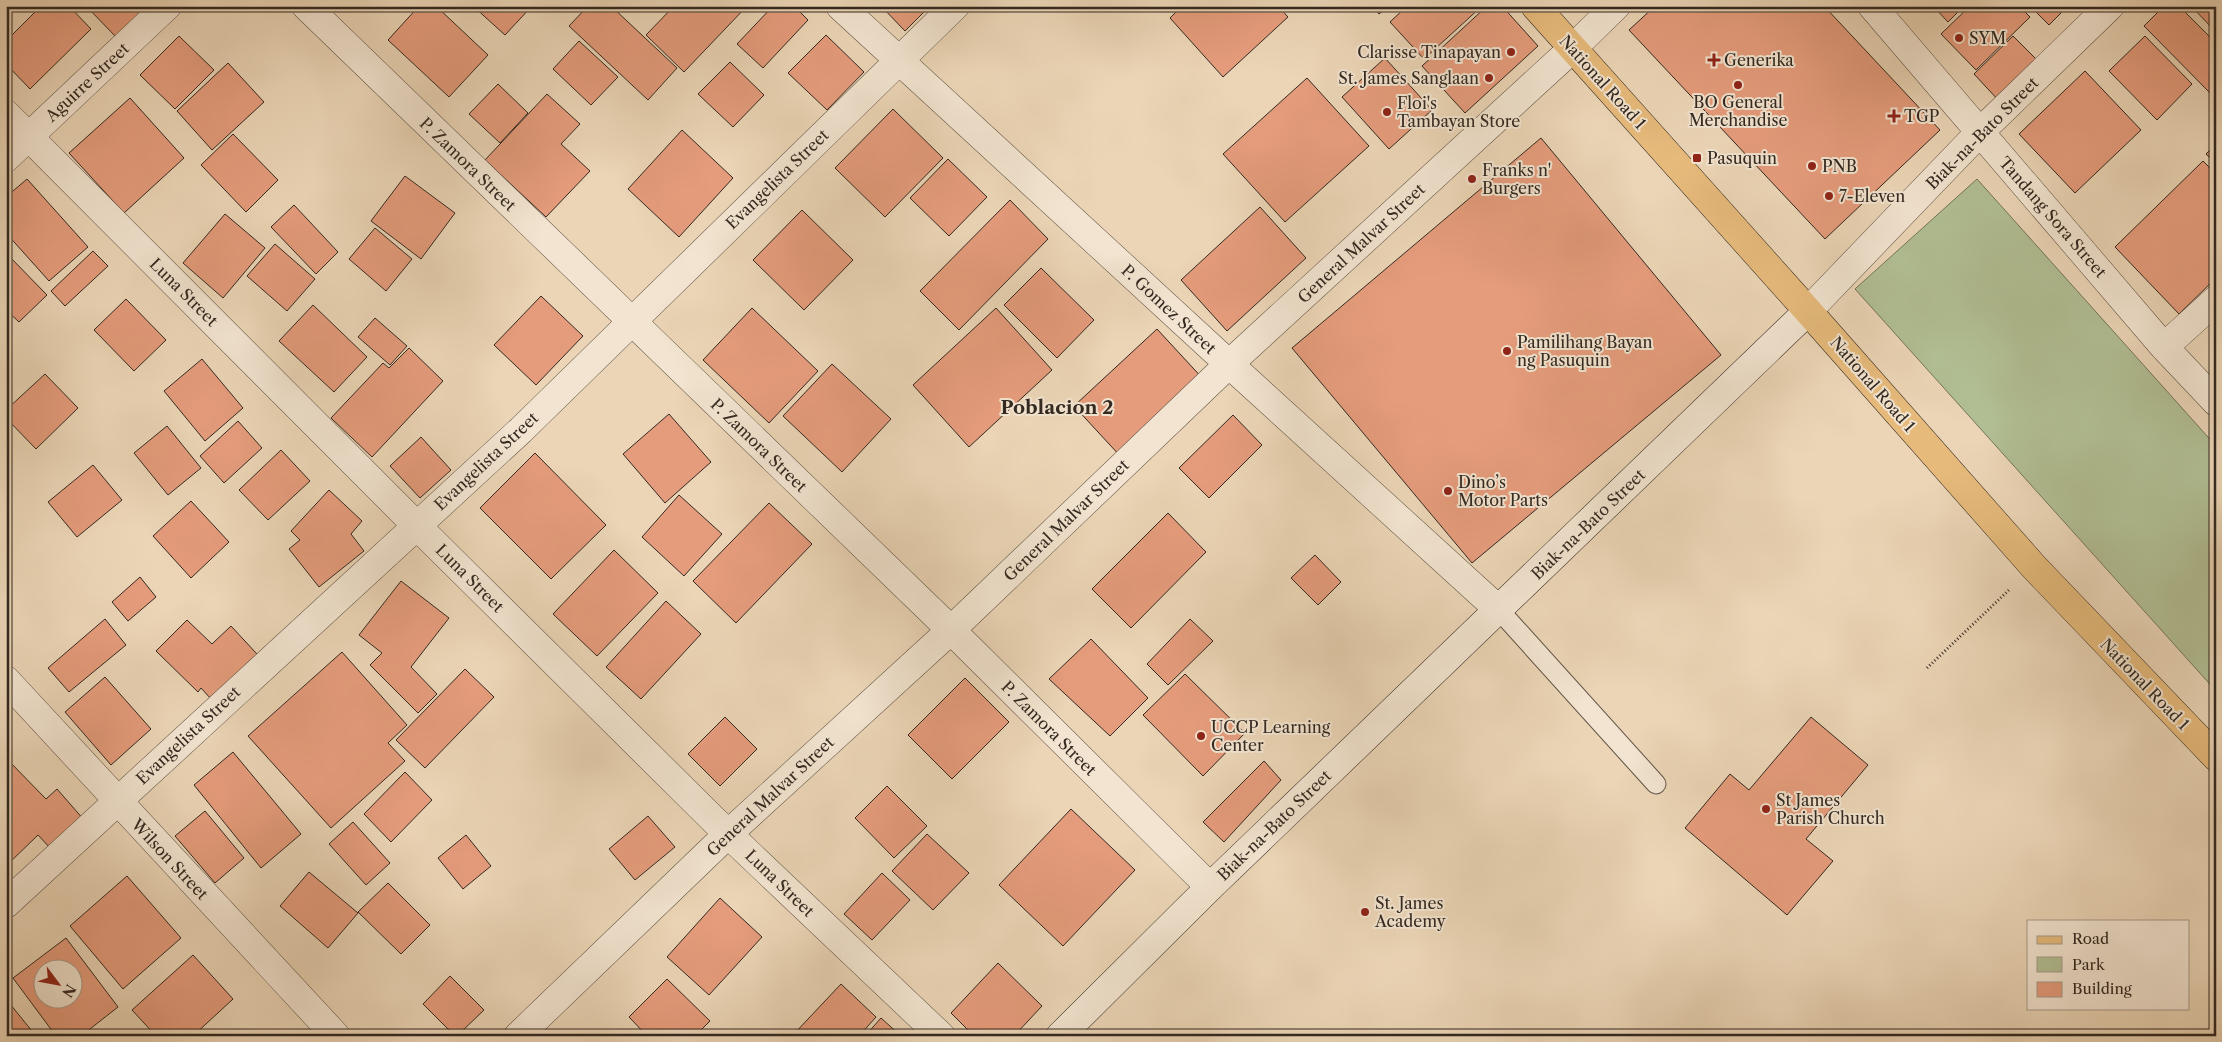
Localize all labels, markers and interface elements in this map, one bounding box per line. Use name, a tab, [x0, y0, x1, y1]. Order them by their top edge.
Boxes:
place label: SYM	[1969, 28, 2006, 48]
street label: National Road 1	[1556, 31, 1651, 133]
marker: SYM	[1953, 32, 1965, 44]
street label: Aguirre Street	[40, 38, 133, 126]
place label: Clarisse Tinapayan	[1357, 42, 1501, 62]
marker: Clarisse Tinapayan	[1505, 46, 1517, 58]
place label: Generika	[1724, 50, 1794, 70]
marker: Generika	[1708, 54, 1720, 66]
place label: St. James Sanglaan	[1338, 68, 1479, 88]
marker: St. James Sanglaan	[1483, 72, 1495, 84]
street label: Biak-na-Bato Street	[1922, 72, 2043, 193]
marker: BO General Merchandise	[1732, 79, 1744, 91]
place label: BO General Merchandise	[1689, 92, 1787, 130]
place label: Floi's Tambayan Store	[1397, 93, 1520, 131]
marker: Floi's Tambayan Store	[1381, 106, 1393, 118]
place label: TGP	[1904, 106, 1940, 126]
marker: TGP	[1888, 110, 1900, 122]
street label: P. Zamora Street	[416, 113, 521, 215]
street label: Evangelista Street	[722, 125, 833, 233]
place label: Pasuquin	[1707, 148, 1777, 168]
marker: Pasuquin	[1691, 152, 1703, 164]
street label: Tandang Sora Street	[1995, 152, 2111, 282]
place label: PNB	[1822, 156, 1857, 176]
place label: Franks n' Burgers	[1482, 160, 1551, 198]
marker: PNB	[1806, 160, 1818, 172]
marker: Franks n' Burgers	[1466, 173, 1478, 185]
street label: General Malvar Street	[1293, 179, 1429, 307]
place label: 7-Eleven	[1839, 186, 1905, 206]
marker: 7-Eleven	[1823, 190, 1835, 202]
street label: Luna Street	[146, 254, 222, 330]
street label: P. Gomez Street	[1118, 260, 1221, 358]
place label: Pamilihang Bayan ng Pasuquin	[1517, 332, 1653, 370]
street label: National Road 1	[1826, 332, 1920, 436]
marker: Pamilihang Bayan ng Pasuquin	[1501, 345, 1513, 357]
street label: P. Zamora Street	[707, 394, 812, 496]
district label: Poblacion 2	[1000, 396, 1114, 419]
street label: Evangelista Street	[430, 407, 542, 514]
street label: General Malvar Street	[999, 455, 1133, 585]
street label: Biak-na-Bato Street	[1527, 464, 1649, 584]
place label: Dino’s Motor Parts	[1458, 472, 1548, 510]
marker: Dino’s Motor Parts	[1442, 485, 1454, 497]
street label: Luna Street	[432, 540, 508, 616]
street label: National Road 1	[2096, 634, 2194, 734]
street label: P. Zamora Street	[997, 676, 1101, 780]
street label: Evangelista Street	[132, 681, 244, 788]
place label: UCCP Learning Center	[1211, 717, 1331, 755]
marker: UCCP Learning Center	[1195, 730, 1207, 742]
street label: General Malvar Street	[702, 732, 838, 860]
street label: Biak-na-Bato Street	[1213, 765, 1335, 885]
place label: St James Parish Church	[1776, 790, 1885, 828]
marker: St James Parish Church	[1760, 803, 1772, 815]
street label: Wilson Street	[127, 814, 213, 904]
street label: Luna Street	[741, 845, 819, 921]
place label: St. James Academy	[1374, 893, 1447, 931]
marker: St. James Academy	[1359, 906, 1371, 918]
legend	[2027, 920, 2190, 1010]
text: Road	[2072, 929, 2109, 948]
text: Park	[2072, 955, 2106, 974]
north arrow	[32, 960, 82, 1010]
text: Building	[2072, 979, 2132, 998]
text: N	[58, 981, 80, 1001]

